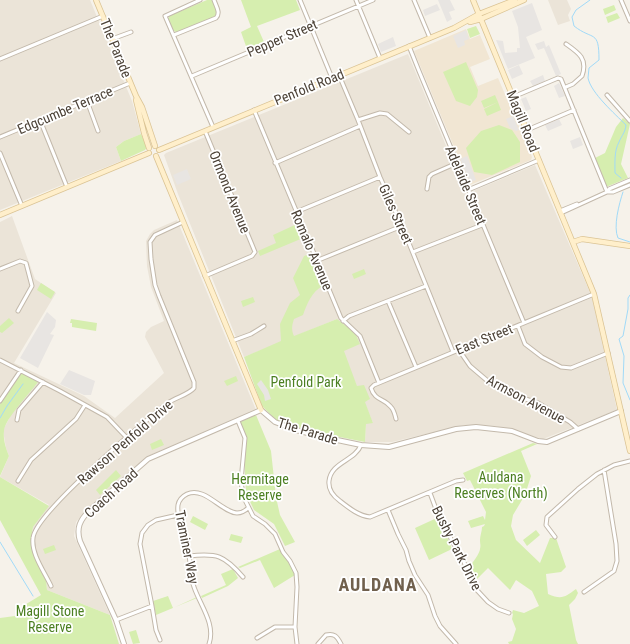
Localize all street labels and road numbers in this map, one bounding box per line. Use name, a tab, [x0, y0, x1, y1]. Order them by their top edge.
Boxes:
street label: The Parade	[97, 16, 135, 80]
street label: Pepper Street	[244, 16, 320, 60]
street label: Penfold Road	[272, 66, 346, 108]
street label: Edgcumbe Terrace	[15, 83, 115, 137]
street label: Magill Road	[503, 88, 543, 154]
street label: Adelaide Street	[442, 143, 490, 227]
street label: Ormond Avenue	[206, 148, 254, 236]
street label: Giles Street	[376, 182, 416, 246]
street label: Romalo Avenue	[288, 208, 336, 293]
street label: East Street	[453, 320, 515, 358]
street label: Armson Avenue	[484, 372, 568, 427]
street label: Rawson Penfold Drive	[74, 396, 176, 488]
street label: The Parade	[276, 414, 341, 448]
street label: Coach Road	[81, 465, 141, 521]
street label: Bushy Park Drive	[429, 503, 485, 593]
street label: Traminer Way	[172, 509, 202, 585]

